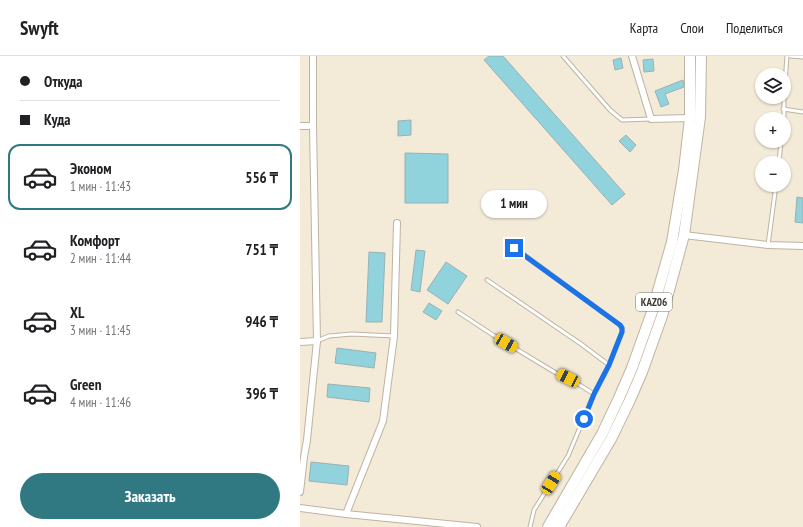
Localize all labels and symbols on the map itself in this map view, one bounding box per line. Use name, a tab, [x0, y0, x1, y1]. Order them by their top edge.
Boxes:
callout: 1 мин	[481, 190, 547, 218]
route end	[505, 239, 523, 257]
road number: KАZ06	[636, 293, 672, 311]
car	[493, 332, 519, 354]
car	[555, 367, 581, 389]
route start	[575, 410, 593, 428]
car	[540, 470, 562, 496]

